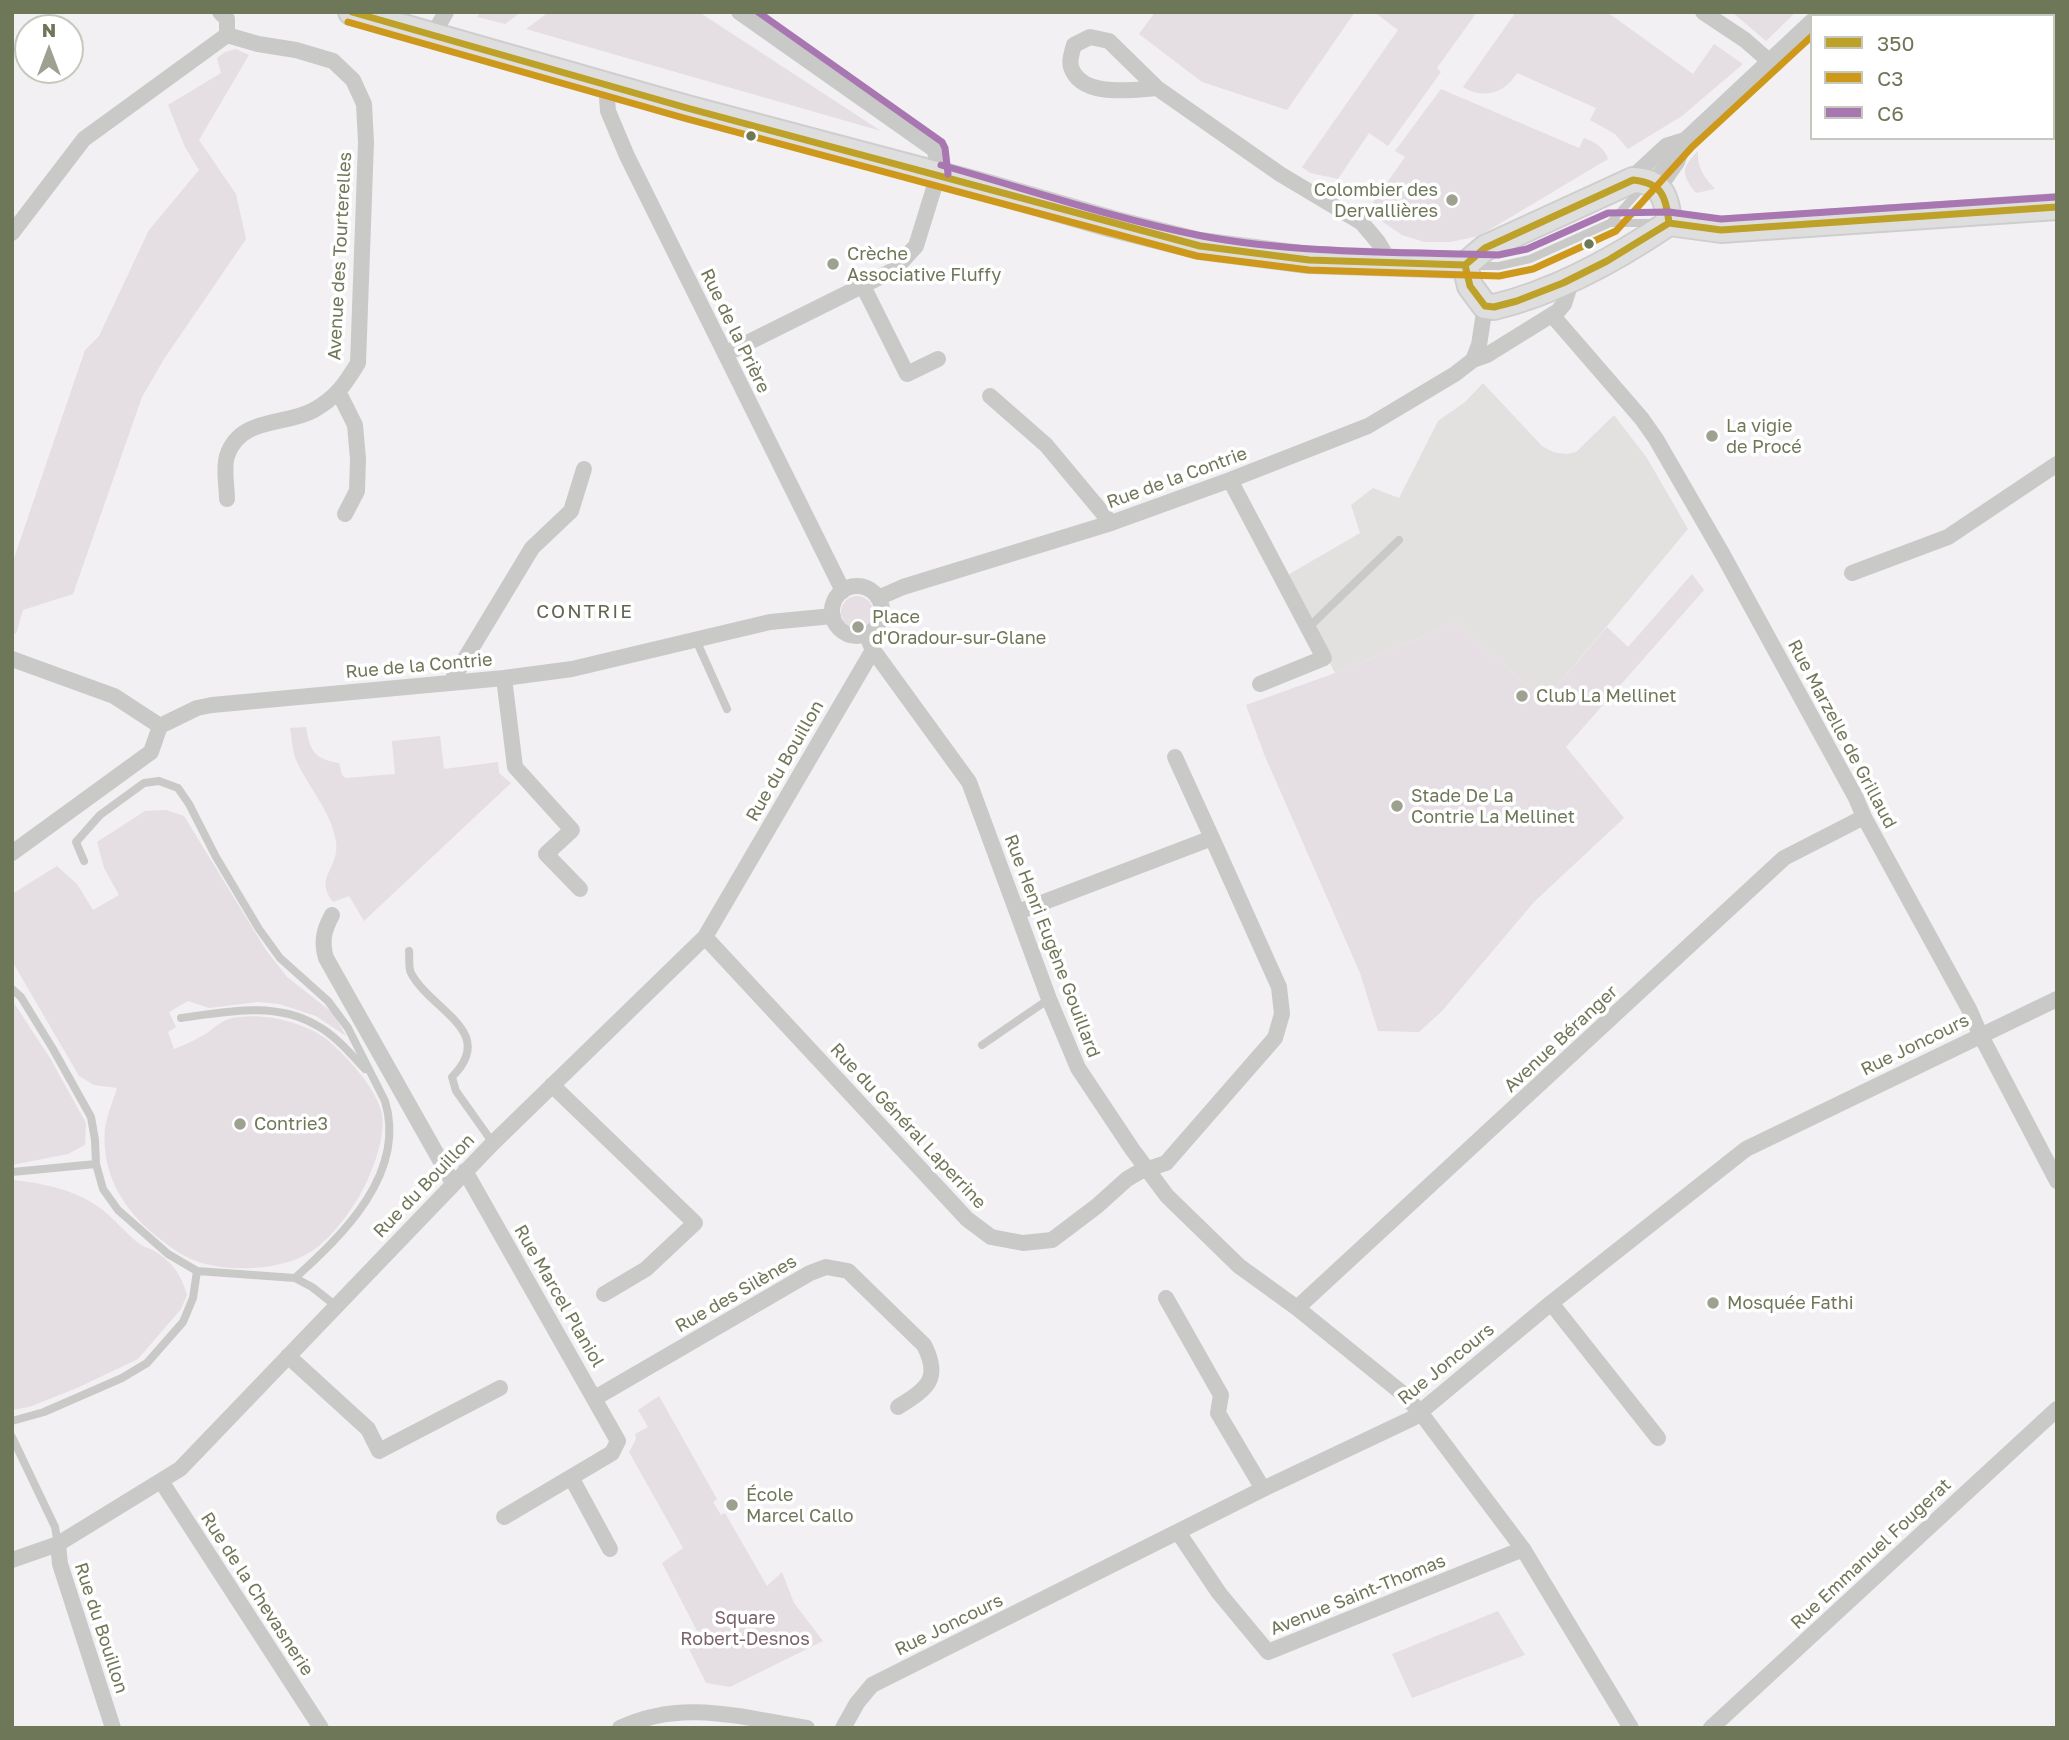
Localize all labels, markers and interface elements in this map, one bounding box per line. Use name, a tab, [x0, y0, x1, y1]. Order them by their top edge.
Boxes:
north arrow	[14, 14, 84, 84]
legend	[1810, 14, 2055, 140]
text: N	[42, 18, 56, 41]
text: 350	[1877, 30, 1915, 56]
text: C3	[1877, 65, 1904, 91]
text: C6	[1877, 100, 1904, 126]
unlabelled marker	[744, 129, 758, 143]
street label: Avenue des Tourterelles	[324, 151, 356, 361]
place label: Colombier des Dervallières	[1314, 179, 1438, 222]
marker: Colombier des Dervallières	[1444, 192, 1460, 208]
unlabelled marker	[1582, 237, 1596, 251]
place label: Crèche Associative Fluffy	[847, 243, 1001, 286]
marker: Crèche Associative Fluffy	[825, 256, 841, 272]
street label: Rue de la Prière	[696, 265, 774, 397]
place label: La vigie de Procé	[1726, 415, 1802, 458]
marker: La vigie de Procé	[1704, 428, 1720, 444]
street label: Rue de la Contrie	[1104, 443, 1250, 513]
district label: CONTRIE	[537, 601, 633, 623]
place label: Place d'Oradour-sur-Glane	[872, 606, 1046, 648]
marker: Place d'Oradour-sur-Glane	[850, 619, 866, 635]
street label: Rue Marzelle de Grillaud	[1783, 636, 1901, 832]
street label: Rue de la Contrie	[345, 649, 493, 683]
place label: Club La Mellinet	[1536, 685, 1677, 707]
marker: Club La Mellinet	[1514, 688, 1530, 704]
street label: Rue du Bouillon	[742, 697, 828, 825]
place label: Stade De La Contrie La Mellinet	[1411, 785, 1575, 828]
marker: Stade De La Contrie La Mellinet	[1389, 798, 1405, 814]
street label: Rue Henri Eugène Gouillard	[999, 831, 1105, 1061]
street label: Avenue Béranger	[1500, 981, 1622, 1097]
street label: Rue Joncours	[1857, 1010, 1973, 1080]
street label: Rue du Général Laperrine	[826, 1039, 990, 1213]
place label: Contrie3	[254, 1113, 328, 1135]
marker: Contrie3	[232, 1116, 248, 1132]
street label: Rue du Bouillon	[369, 1130, 479, 1242]
street label: Rue Marcel Planiol	[509, 1221, 609, 1371]
street label: Rue des Silènes	[671, 1250, 801, 1338]
place label: Mosquée Fathi	[1727, 1292, 1854, 1314]
marker: Mosquée Fathi	[1705, 1295, 1721, 1311]
street label: Rue Joncours	[1393, 1319, 1499, 1409]
street label: Rue Emmanuel Fougerat	[1786, 1474, 1956, 1634]
place label: École Marcel Callo	[746, 1484, 854, 1526]
marker: École Marcel Callo	[724, 1497, 740, 1513]
street label: Rue de la Chevasnerie	[196, 1508, 318, 1680]
street label: Avenue Saint-Thomas	[1267, 1550, 1449, 1640]
street label: Rue du Bouillon	[70, 1560, 132, 1696]
street label: Rue Joncours	[891, 1590, 1007, 1660]
park label: Square Robert-Desnos	[680, 1607, 810, 1650]

